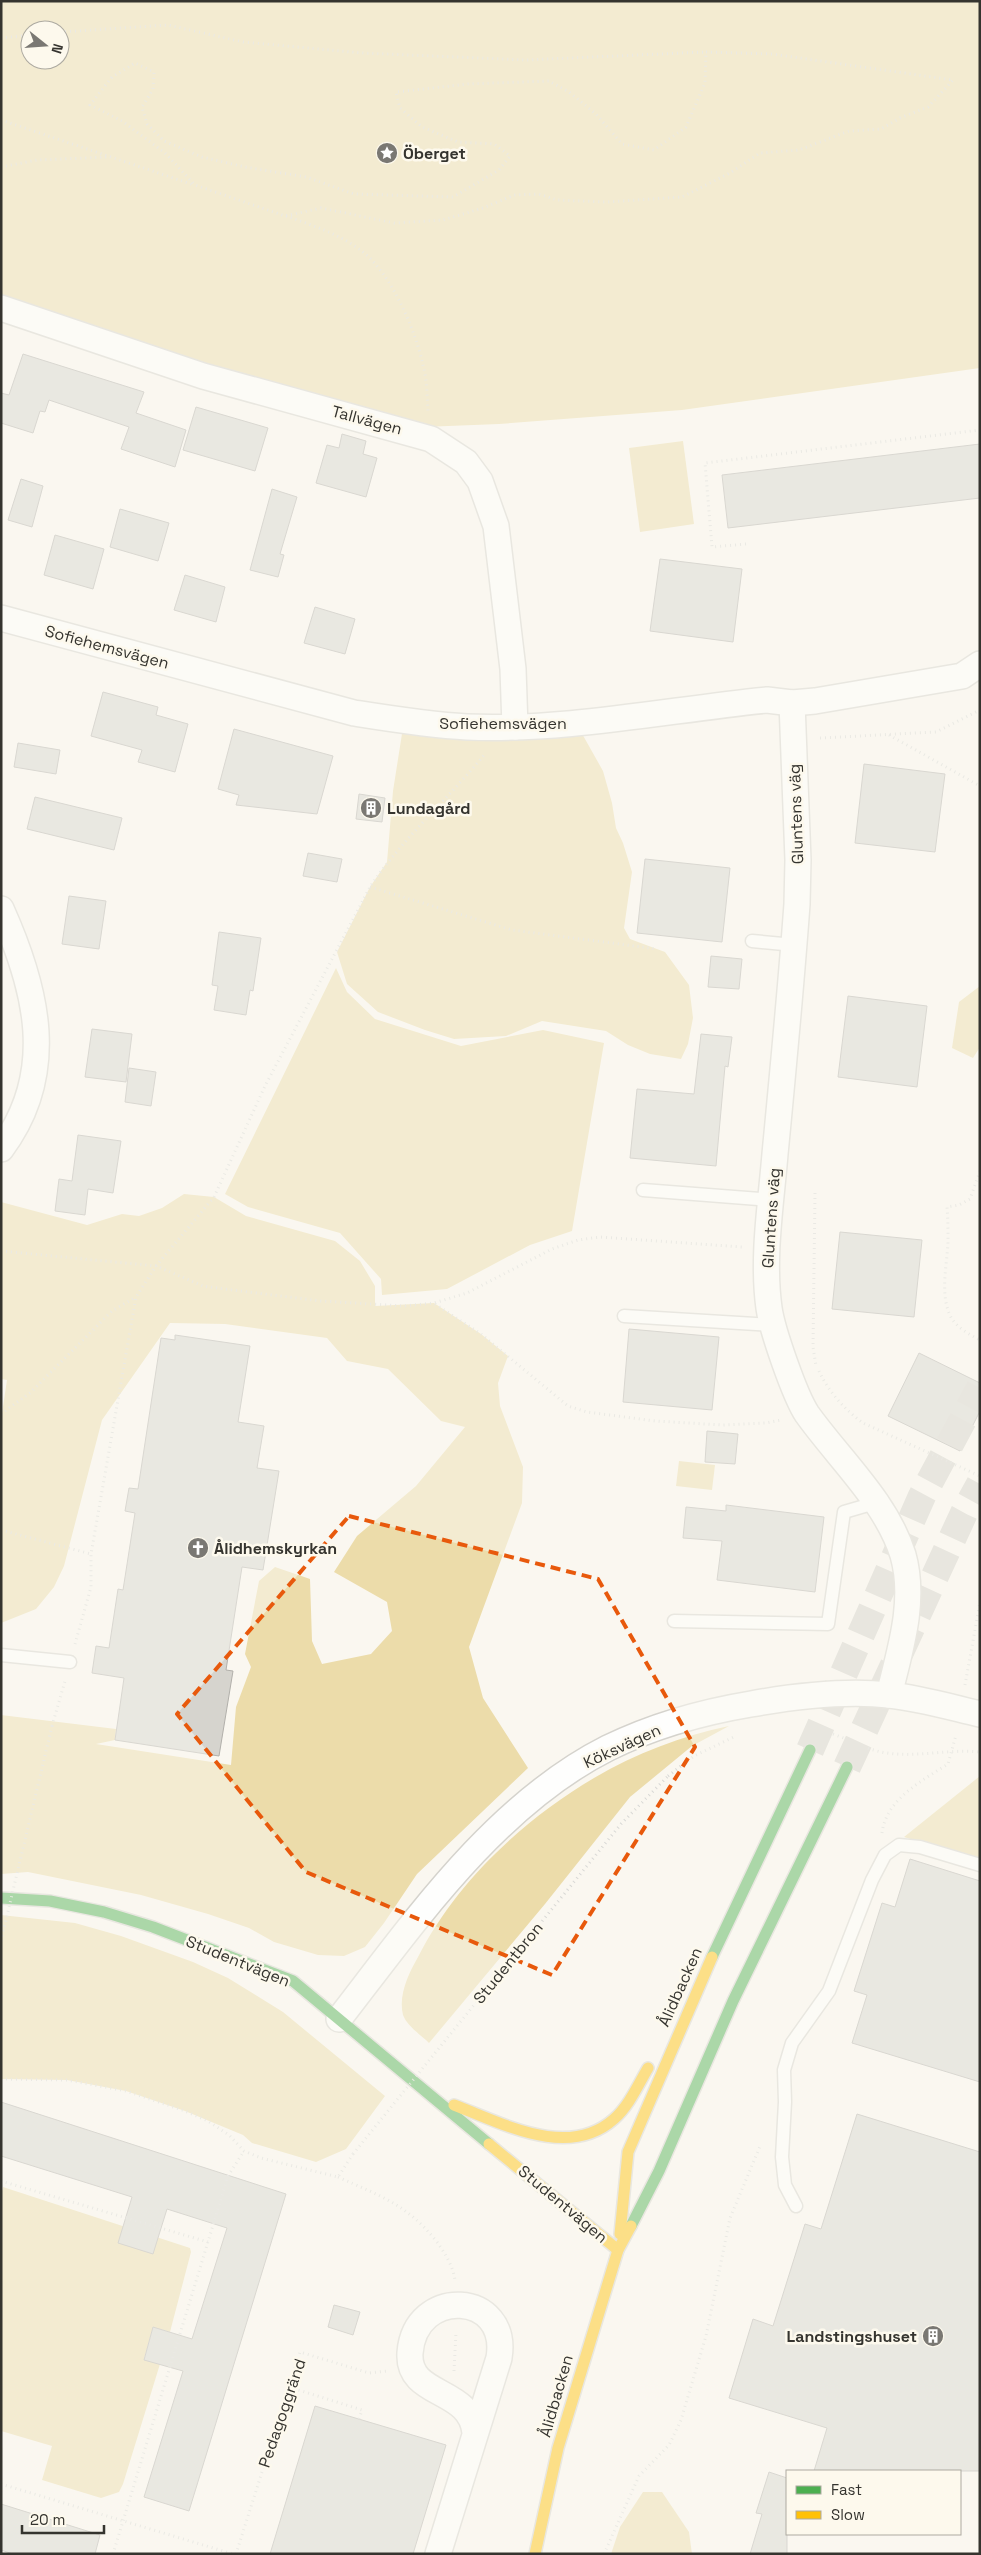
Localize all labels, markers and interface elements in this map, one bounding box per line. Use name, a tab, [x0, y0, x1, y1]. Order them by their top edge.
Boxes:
north arrow	[20, 20, 70, 70]
text: N	[47, 42, 67, 56]
place icon: Öberget	[375, 141, 399, 165]
place label: Öberget	[403, 143, 466, 164]
street label: Tallvägen	[330, 401, 404, 439]
street label: Sofiehemsvägen	[43, 620, 171, 674]
street label: Sofiehemsvägen	[439, 713, 567, 734]
street label: Gluntens väg	[784, 763, 808, 865]
building icon: Lundagård	[359, 796, 383, 820]
place label: Lundagård	[387, 798, 470, 819]
street label: Gluntens väg	[757, 1167, 785, 1269]
church icon: Ålidhemskyrkan	[186, 1536, 210, 1560]
place label: Ålidhemskyrkan	[214, 1538, 337, 1559]
street label: Köksvägen	[580, 1719, 664, 1773]
street label: Studentbron	[469, 1918, 547, 2008]
street label: Studentvägen	[183, 1931, 293, 1991]
street label: Ålidbacken	[653, 1944, 707, 2030]
street label: Studentvägen	[514, 2160, 612, 2248]
building icon: Landstingshuset	[921, 2324, 945, 2348]
place label: Landstingshuset	[787, 2326, 917, 2347]
street label: Ålidbacken	[534, 2352, 578, 2440]
street label: Pedagoggränd	[254, 2356, 310, 2470]
legend	[786, 2470, 961, 2535]
text: Fast	[831, 2480, 862, 2499]
scale bar	[22, 2502, 105, 2534]
text: Slow	[831, 2505, 865, 2524]
text: 20 m	[30, 2510, 65, 2529]

